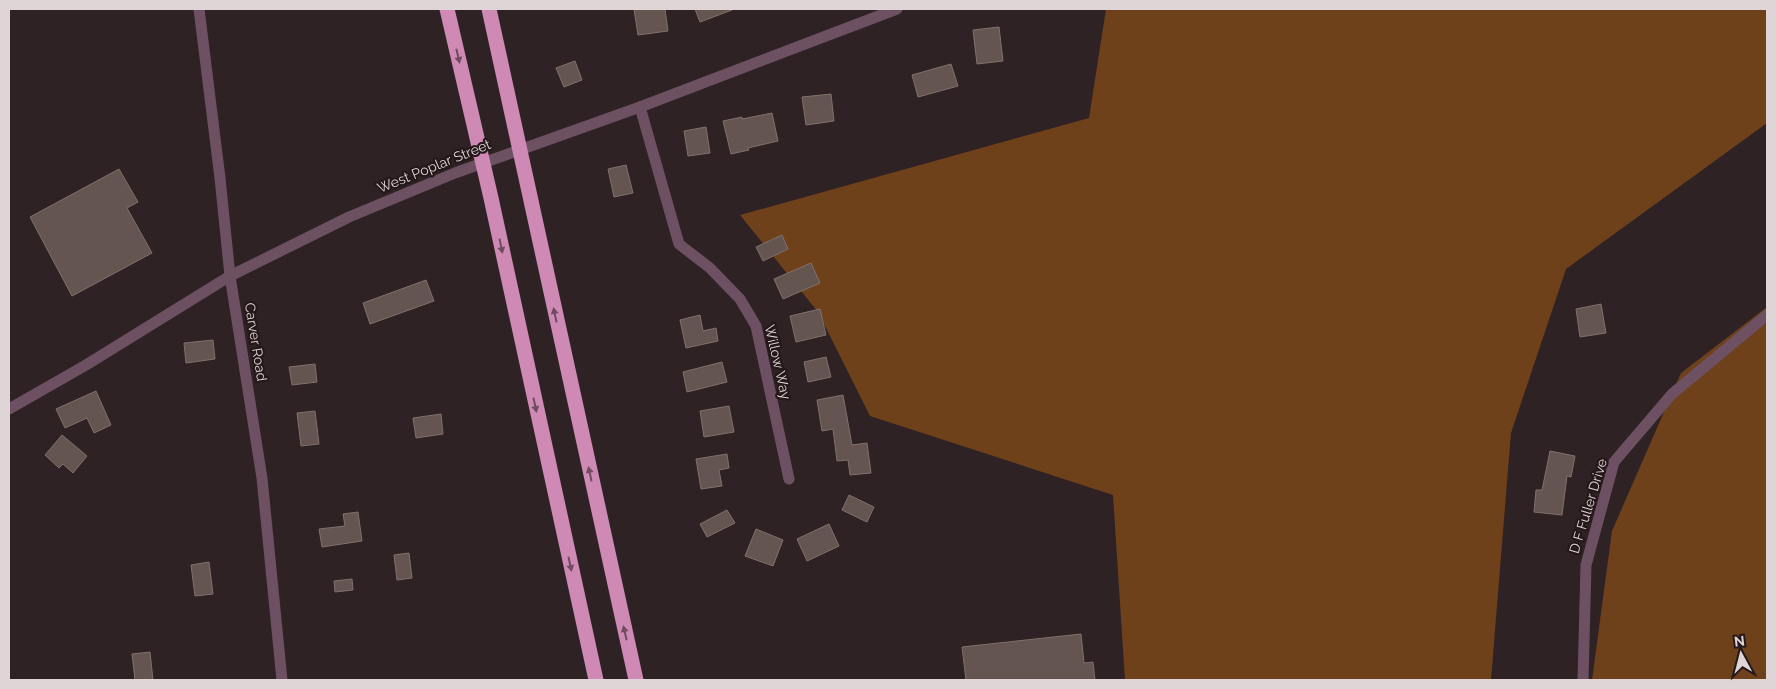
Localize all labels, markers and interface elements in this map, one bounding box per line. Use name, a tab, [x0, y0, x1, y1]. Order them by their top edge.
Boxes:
one-way arrow	[454, 49, 462, 64]
street label: West Poplar Street	[375, 136, 493, 196]
one-way arrow	[497, 238, 505, 253]
street label: Carver Road	[242, 302, 270, 382]
one-way arrow	[551, 308, 559, 323]
street label: Willow Way	[762, 323, 794, 401]
one-way arrow	[531, 397, 539, 412]
street label: D F Fuller Drive	[1566, 457, 1610, 555]
one-way arrow	[586, 466, 594, 482]
one-way arrow	[566, 556, 574, 571]
one-way arrow	[621, 625, 629, 640]
north arrow	[1716, 629, 1766, 679]
text: N	[1733, 633, 1746, 650]

